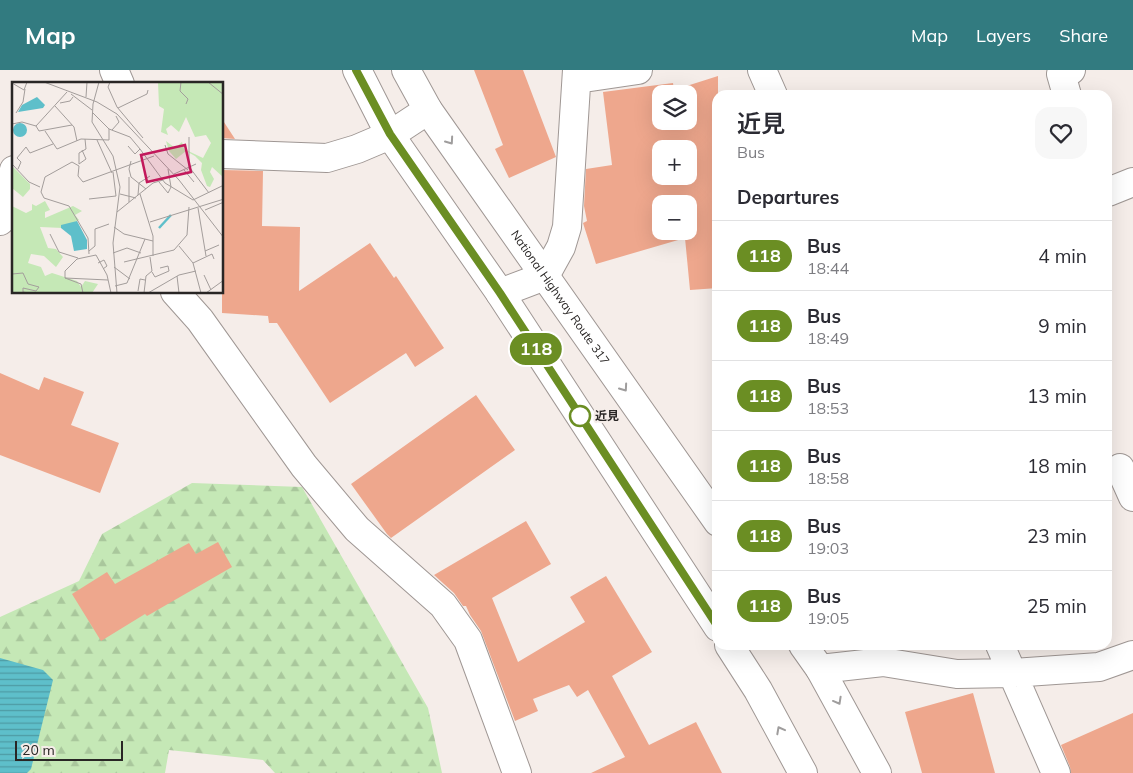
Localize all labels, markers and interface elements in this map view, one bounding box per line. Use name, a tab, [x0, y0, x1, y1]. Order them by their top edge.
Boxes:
text: Map	[25, 20, 76, 50]
text: Map	[911, 24, 948, 47]
text: Layers	[976, 24, 1031, 47]
text: Share	[1059, 24, 1108, 47]
inset map	[12, 82, 224, 294]
map controls	[652, 85, 697, 240]
button: layers	[652, 85, 697, 130]
button: heart	[1035, 107, 1087, 159]
text: 近見	[737, 108, 785, 138]
one-way arrow	[444, 135, 453, 145]
button: +	[652, 140, 697, 185]
text: Bus	[737, 142, 765, 162]
text: Departures	[737, 185, 839, 209]
button: −	[652, 195, 697, 240]
street label: National Highway Route 317	[508, 227, 613, 367]
text: Bus	[807, 234, 841, 258]
text: 118	[748, 244, 781, 267]
text: 4 min	[1038, 244, 1087, 268]
text: 18:44	[807, 258, 849, 278]
text: Bus	[807, 304, 841, 328]
text: 118	[748, 314, 781, 337]
text: 9 min	[1038, 314, 1087, 338]
text: 18:49	[807, 328, 849, 348]
line badge: 118	[507, 333, 565, 365]
text: 118	[520, 337, 552, 360]
text: Bus	[807, 374, 841, 398]
one-way arrow	[618, 383, 627, 392]
text: 118	[748, 384, 781, 407]
text: 13 min	[1027, 384, 1087, 408]
text: 18:53	[807, 398, 849, 418]
marker: 近見	[569, 405, 591, 427]
place label: 近見	[595, 408, 619, 423]
text: Bus	[807, 444, 841, 468]
text: 118	[748, 454, 781, 477]
text: 18 min	[1027, 454, 1087, 478]
text: 18:58	[807, 468, 849, 488]
text: Bus	[807, 514, 841, 538]
text: 118	[748, 524, 781, 547]
text: 23 min	[1027, 524, 1087, 548]
text: 19:03	[807, 538, 849, 558]
text: Bus	[807, 584, 841, 608]
text: 118	[748, 594, 781, 617]
text: 25 min	[1027, 594, 1087, 618]
text: 19:05	[807, 608, 849, 628]
one-way arrow	[832, 696, 842, 705]
one-way arrow	[776, 726, 786, 735]
scale bar	[15, 738, 122, 761]
text: 20 m	[22, 741, 55, 759]

